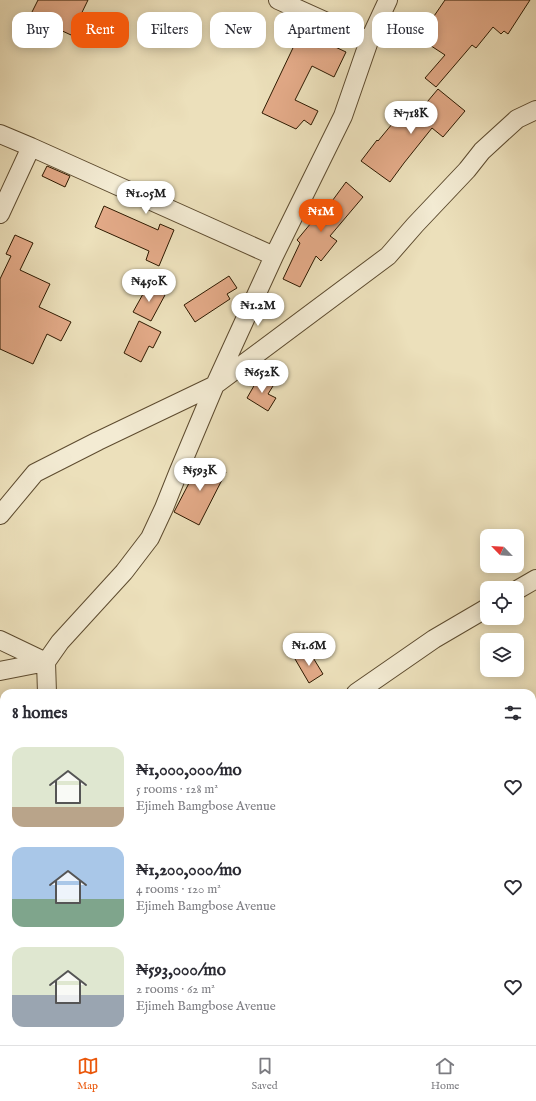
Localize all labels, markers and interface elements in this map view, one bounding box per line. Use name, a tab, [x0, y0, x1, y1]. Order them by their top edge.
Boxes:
chip: Buy	[12, 12, 63, 48]
chip: Rent	[71, 12, 129, 48]
chip: Filters	[137, 12, 202, 48]
chip: New	[210, 12, 266, 48]
chip: Apartment	[274, 12, 364, 48]
chip: House	[372, 12, 438, 48]
pin: ₦718K	[383, 101, 439, 135]
text: ₦718K	[394, 105, 428, 122]
pin: ₦1.05M	[113, 181, 179, 215]
text: ₦1.05M	[126, 185, 166, 202]
pin: ₦1M	[302, 199, 340, 233]
text: ₦1M	[308, 203, 334, 220]
pin: ₦450K	[121, 269, 177, 303]
text: ₦450K	[131, 273, 167, 290]
pin: ₦1.2M	[230, 293, 286, 327]
text: ₦1.2M	[240, 297, 276, 314]
pin: ₦652K	[234, 360, 290, 394]
text: ₦652K	[244, 364, 280, 381]
pin: ₦593K	[172, 458, 228, 492]
text: ₦593K	[183, 462, 217, 479]
north arrow	[480, 529, 524, 573]
map controls	[480, 529, 524, 677]
button: locate	[480, 581, 524, 625]
pin: ₦1.6M	[281, 633, 337, 667]
button: layers	[480, 633, 524, 677]
text: ₦1.6M	[292, 637, 326, 654]
icon: filters	[502, 702, 524, 724]
text: 8 homes	[12, 703, 67, 724]
text: ₦1,000,000/mo	[136, 760, 242, 781]
icon: home	[44, 763, 92, 811]
icon: heart	[502, 776, 524, 798]
text: 5 rooms · 128 m²	[136, 781, 218, 798]
text: Ejimeh Bamgbose Avenue	[136, 798, 276, 815]
text: ₦1,200,000/mo	[136, 860, 241, 881]
icon: home	[44, 863, 92, 911]
icon: heart	[502, 876, 524, 898]
text: 4 rooms · 120 m²	[136, 881, 221, 898]
text: Ejimeh Bamgbose Avenue	[136, 898, 276, 915]
text: ₦593,000/mo	[136, 960, 226, 981]
icon: home	[44, 963, 92, 1011]
icon: heart	[502, 976, 524, 998]
text: 2 rooms · 62 m²	[136, 981, 215, 998]
text: Ejimeh Bamgbose Avenue	[136, 998, 276, 1015]
tab: Map	[77, 1055, 99, 1093]
tab: Saved	[252, 1055, 278, 1093]
tab: Home	[431, 1055, 459, 1093]

